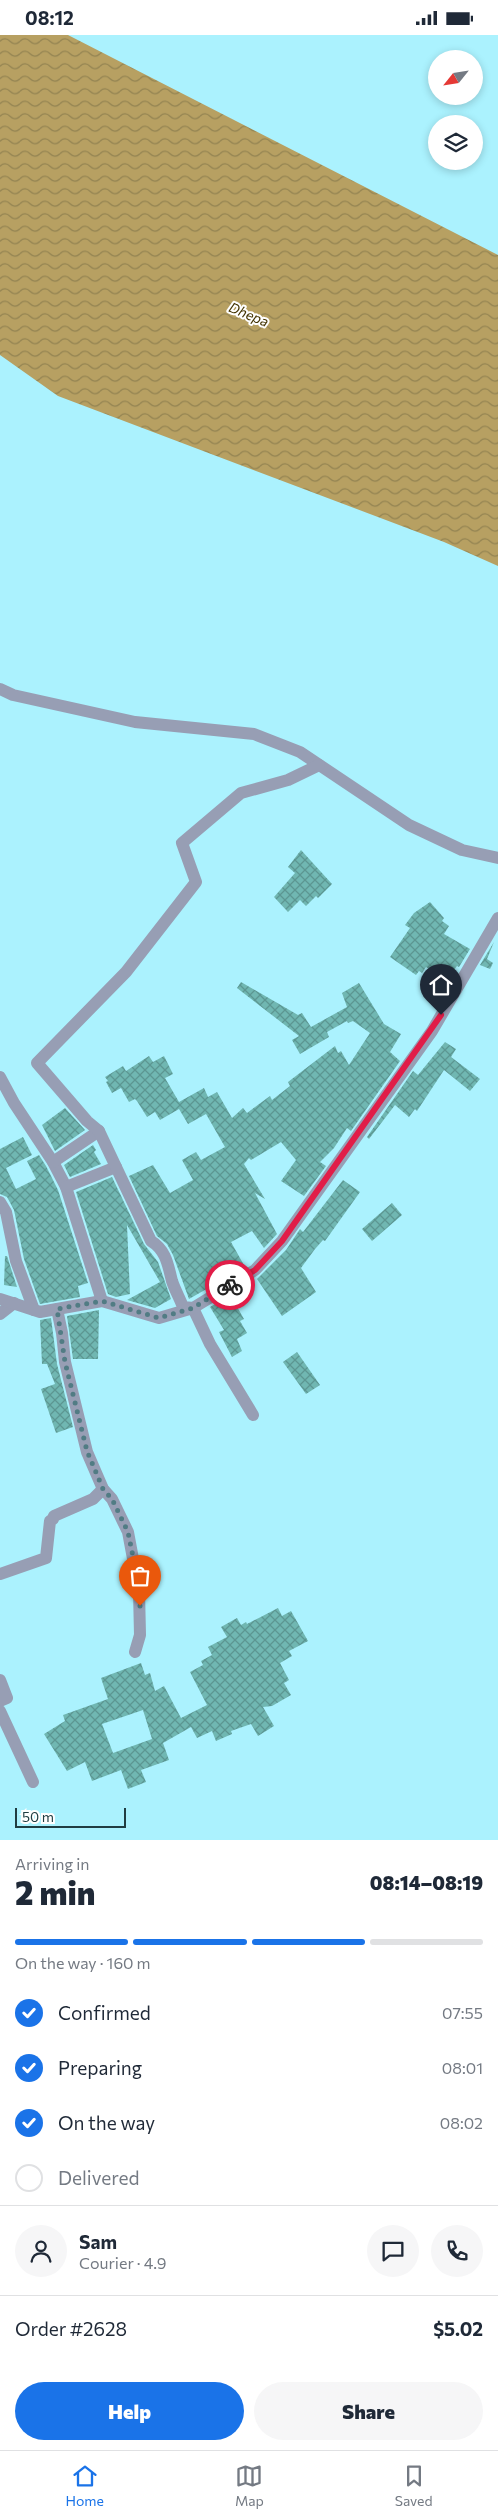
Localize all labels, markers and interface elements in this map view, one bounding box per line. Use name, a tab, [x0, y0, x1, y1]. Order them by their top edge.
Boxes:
text: 08:12	[25, 6, 74, 29]
north arrow	[428, 50, 482, 105]
map controls	[428, 50, 483, 170]
button: layers	[428, 115, 483, 170]
water label: Dhepa	[227, 298, 271, 330]
pin	[420, 964, 462, 1015]
icon: home	[427, 971, 455, 999]
courier	[205, 1260, 255, 1310]
icon: bike	[216, 1271, 244, 1299]
pin	[119, 1555, 161, 1606]
icon: bag	[126, 1562, 154, 1590]
scale bar	[15, 1805, 126, 1828]
text: 50 m	[22, 1808, 54, 1825]
text: Arriving in	[15, 1854, 89, 1873]
text: 08:14–08:19	[370, 1871, 483, 1894]
text: 2 min	[15, 1872, 95, 1912]
text: On the way · 160 m	[15, 1953, 151, 1972]
icon: check	[15, 1999, 43, 2027]
text: Confirmed	[58, 2001, 151, 2024]
text: 07:55	[442, 2003, 483, 2022]
icon: check	[15, 2054, 43, 2082]
text: Preparing	[58, 2056, 142, 2079]
text: 08:01	[442, 2058, 483, 2077]
icon: check	[15, 2109, 43, 2137]
text: On the way	[58, 2111, 155, 2134]
text: 08:02	[440, 2113, 483, 2132]
text: Delivered	[58, 2166, 139, 2189]
button: person	[15, 2225, 67, 2277]
button: chat	[367, 2225, 419, 2277]
button: phone	[431, 2225, 483, 2277]
text: Sam	[79, 2230, 117, 2253]
text: Courier · 4.9	[79, 2253, 166, 2272]
text: Order #2628	[15, 2317, 127, 2340]
text: $5.02	[433, 2317, 483, 2340]
button: Help	[15, 2382, 244, 2440]
button: Share	[254, 2382, 483, 2440]
tab: Home	[65, 2462, 104, 2509]
tab: Map	[235, 2462, 264, 2509]
tab: Saved	[395, 2462, 433, 2509]

